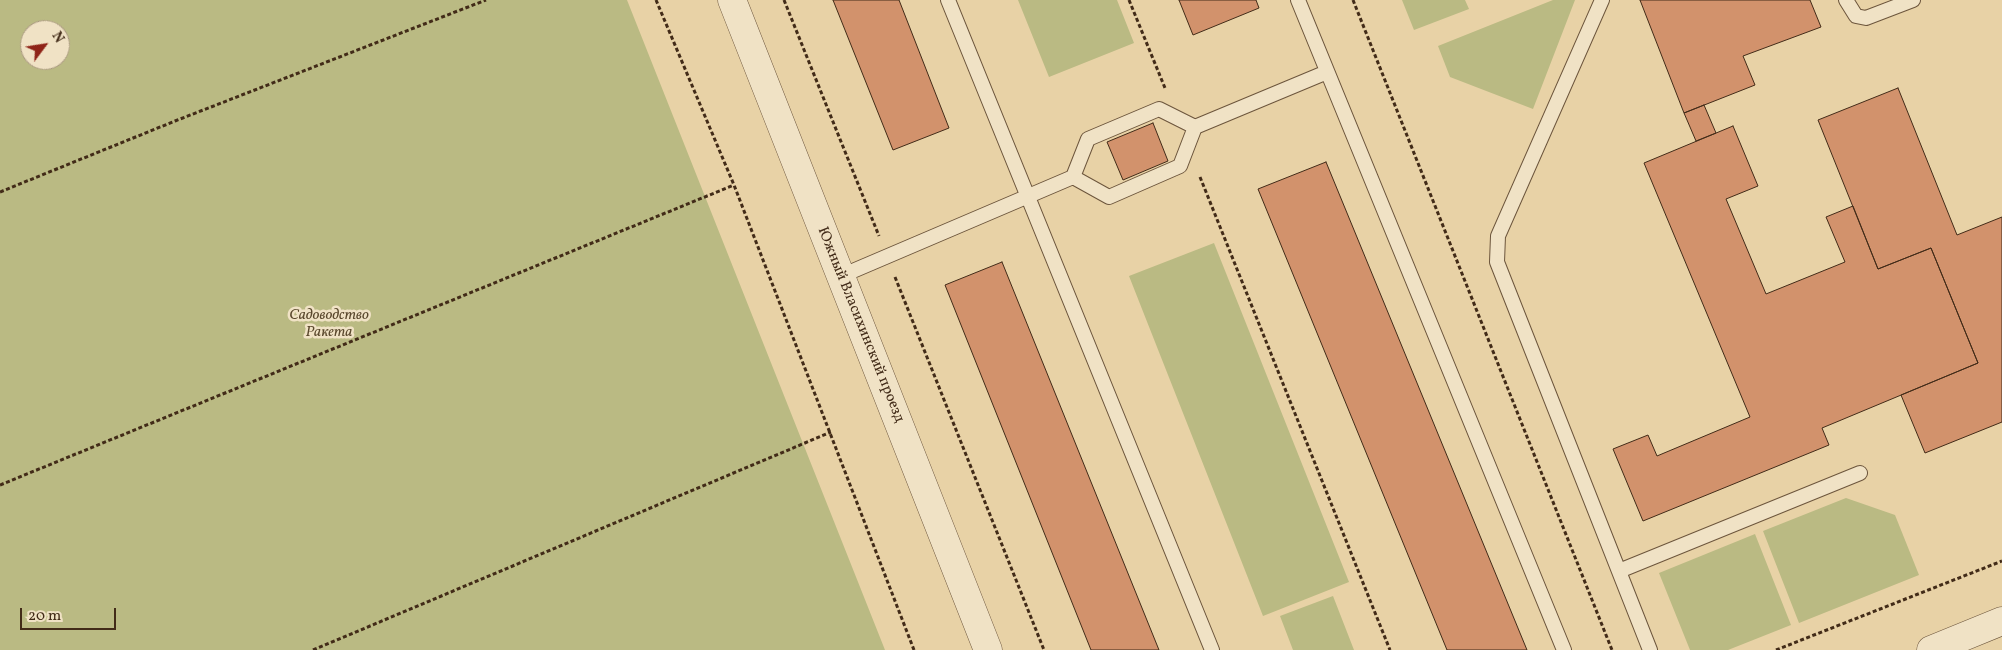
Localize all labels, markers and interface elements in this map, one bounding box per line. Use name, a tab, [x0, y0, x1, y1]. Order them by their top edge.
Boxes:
north arrow	[20, 20, 70, 70]
text: N	[47, 28, 68, 47]
street label: Южный Власихинский проезд	[812, 225, 908, 425]
park label: Садоводство Ракета	[289, 307, 369, 342]
scale bar	[22, 598, 119, 630]
text: 20 m	[28, 606, 61, 627]

